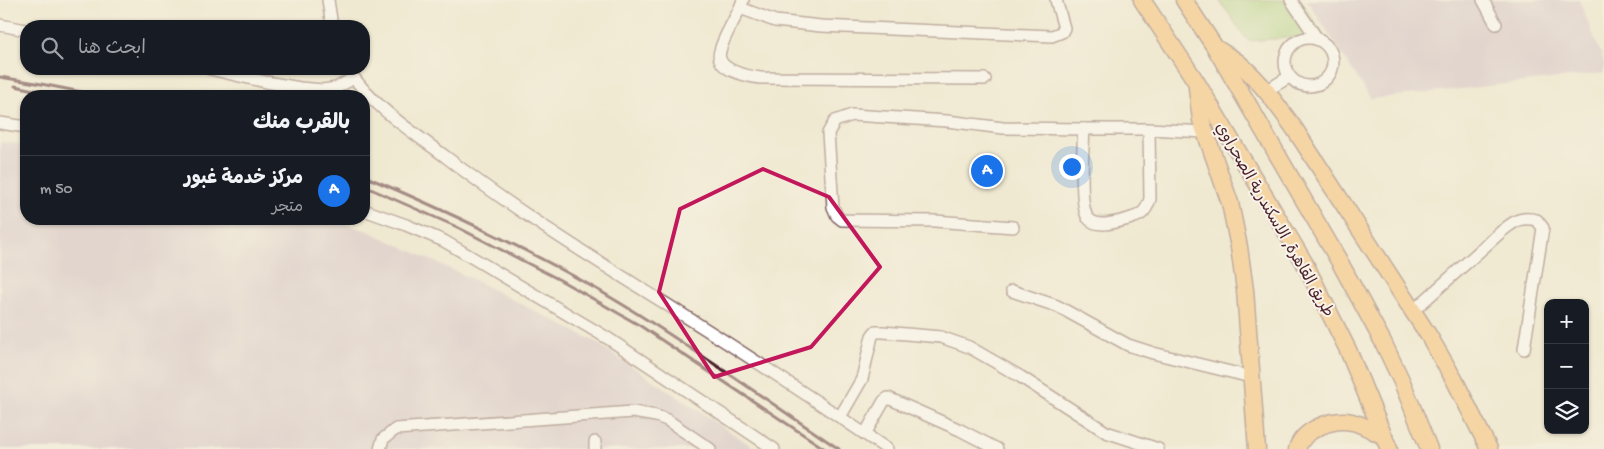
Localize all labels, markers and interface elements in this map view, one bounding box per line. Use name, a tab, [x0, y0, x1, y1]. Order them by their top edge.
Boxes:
search box	[20, 20, 370, 75]
icon: search	[38, 34, 66, 62]
text: ابحث هنا	[78, 38, 146, 61]
text: بالقرب منك	[253, 112, 350, 137]
street label: طريق القاهرة, الاسكندرية الصحراوي	[1209, 120, 1337, 321]
pin: A	[971, 152, 1003, 190]
your location	[1059, 154, 1085, 180]
text: مركز خدمة غبور	[184, 168, 303, 191]
text: 50 m	[40, 181, 73, 200]
text: A	[329, 181, 339, 200]
text: متجر	[272, 199, 303, 218]
map controls	[1544, 299, 1589, 434]
button: +	[1544, 299, 1589, 344]
button: −	[1544, 344, 1589, 389]
button: layers	[1544, 389, 1589, 434]

